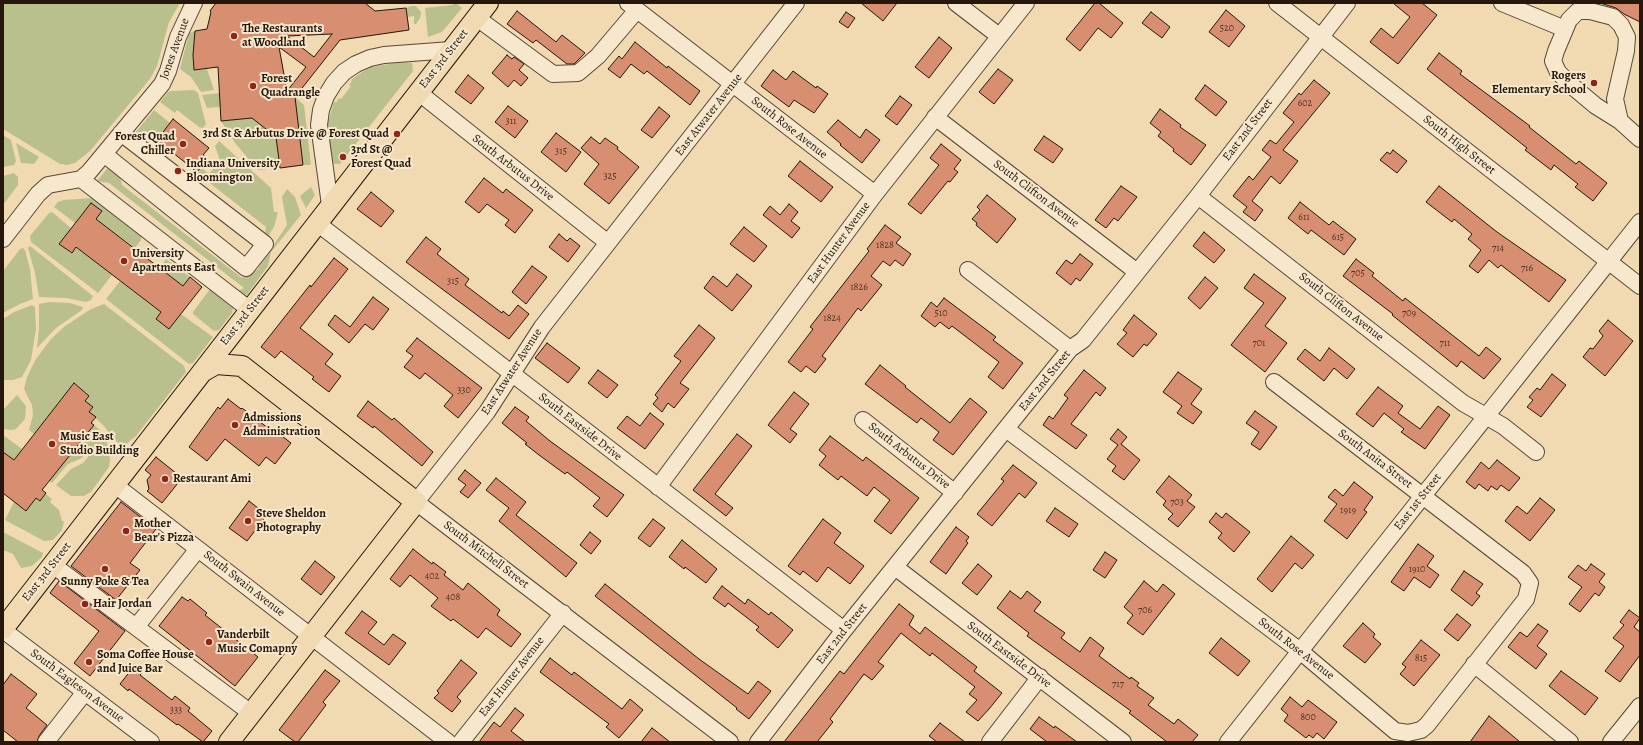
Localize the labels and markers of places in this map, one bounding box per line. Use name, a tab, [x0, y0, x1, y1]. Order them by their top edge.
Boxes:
place label: The Restaurants at Woodland	[242, 22, 322, 50]
marker: The Restaurants at Woodland	[229, 31, 239, 41]
place label: Rogers Elementary School	[1492, 69, 1586, 97]
place label: Forest Quadrangle	[261, 72, 320, 100]
marker: Rogers Elementary School	[1589, 78, 1599, 88]
marker: Forest Quadrangle	[248, 81, 258, 91]
place label: 3rd St & Arbutus Drive @ Forest Quad	[202, 127, 389, 141]
marker: 3rd St & Arbutus Drive @ Forest Quad	[392, 129, 402, 139]
place label: Forest Quad Chiller	[115, 130, 175, 158]
marker: Forest Quad Chiller	[178, 139, 188, 149]
place label: 3rd St @ Forest Quad	[351, 143, 411, 171]
marker: 3rd St @ Forest Quad	[338, 152, 348, 162]
place label: Indiana University Bloomington	[186, 157, 279, 185]
marker: Indiana University Bloomington	[173, 166, 183, 176]
place label: University Apartments East	[132, 247, 215, 275]
marker: University Apartments East	[119, 256, 129, 266]
place label: Admissions Administration	[243, 411, 320, 439]
marker: Admissions Administration	[230, 420, 240, 430]
place label: Music East Studio Building	[60, 430, 139, 458]
marker: Music East Studio Building	[47, 439, 57, 449]
place label: Restaurant Ami	[173, 472, 251, 486]
marker: Restaurant Ami	[160, 474, 170, 484]
place label: Steve Sheldon Photography	[256, 507, 326, 535]
marker: Steve Sheldon Photography	[243, 516, 253, 526]
place label: Mother Bear's Pizza	[134, 517, 194, 545]
marker: Mother Bear's Pizza	[121, 526, 131, 536]
marker: Sunny Poke & Tea	[100, 564, 110, 574]
place label: Sunny Poke & Tea	[61, 575, 149, 589]
place label: Hair Jordan	[93, 597, 152, 611]
marker: Hair Jordan	[80, 599, 90, 609]
place label: Vanderbilt Music Comapny	[217, 628, 297, 656]
marker: Vanderbilt Music Comapny	[204, 637, 214, 647]
place label: Soma Coffee House and Juice Bar	[97, 648, 194, 676]
marker: Soma Coffee House and Juice Bar	[84, 657, 94, 667]

